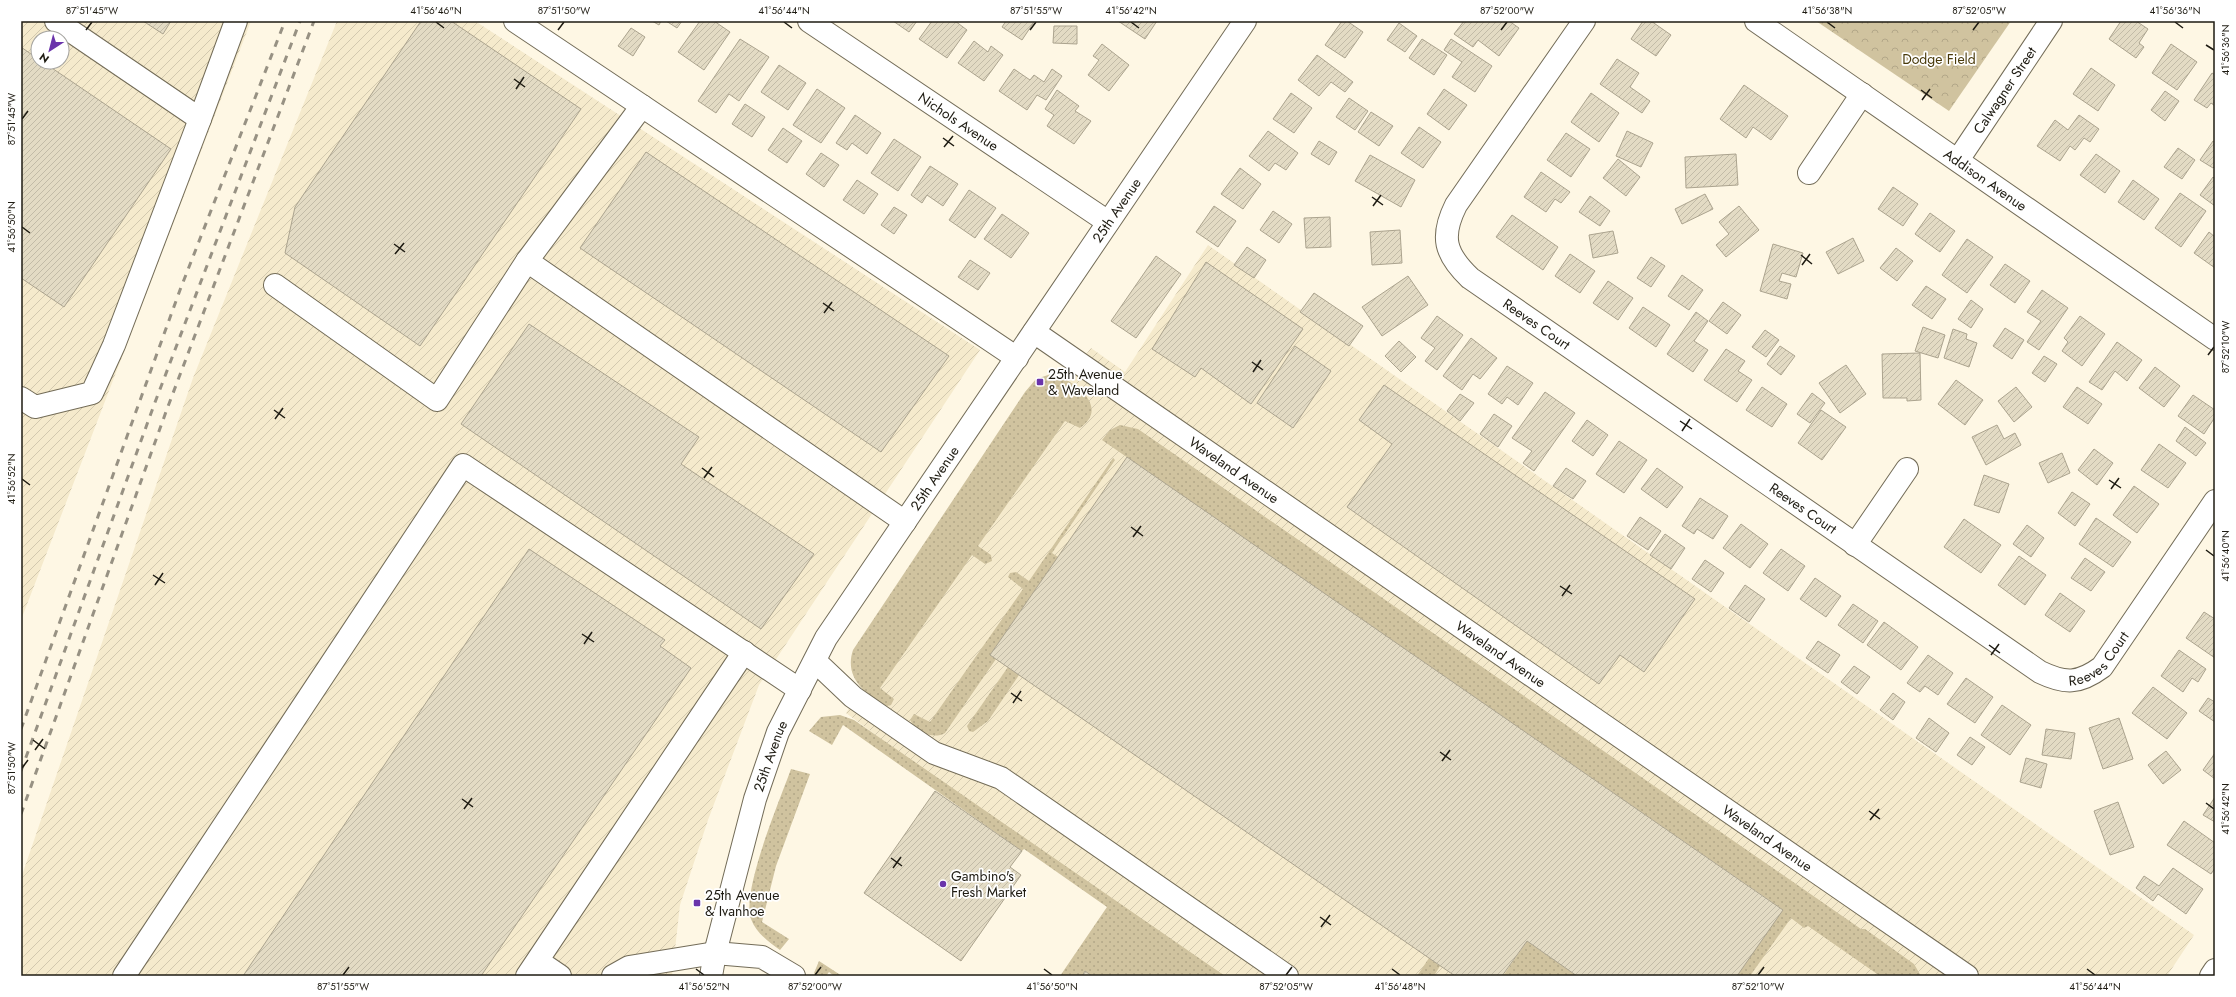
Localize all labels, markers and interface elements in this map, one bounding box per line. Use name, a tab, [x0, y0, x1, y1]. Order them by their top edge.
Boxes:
text: 87°51'45"W	[66, 3, 118, 18]
text: 41°56'46"N	[410, 3, 462, 18]
text: 87°51'50"W	[538, 3, 590, 18]
text: 41°56'44"N	[758, 3, 810, 18]
text: 87°51'55"W	[1010, 3, 1062, 18]
text: 41°56'42"N	[1105, 3, 1157, 18]
text: 87°52'00"W	[1480, 3, 1534, 18]
text: 41°56'38"N	[1802, 3, 1852, 18]
text: 87°52'05"W	[1952, 3, 2006, 18]
text: 41°56'36"N	[2150, 3, 2200, 18]
text: 41°56'36"N	[2218, 25, 2233, 75]
north arrow	[30, 30, 70, 70]
street label: Calwagner Street	[1968, 42, 2041, 138]
text: N	[36, 49, 52, 67]
park label: Dodge Field	[1902, 49, 1976, 69]
street label: Nichols Avenue	[914, 87, 1003, 156]
text: 87°51'45"W	[4, 93, 19, 145]
street label: Addison Avenue	[1940, 144, 2031, 216]
street label: 25th Avenue	[1087, 174, 1146, 247]
text: 41°56'50"N	[4, 201, 19, 253]
street label: Reeves Court	[1499, 294, 1575, 355]
text: 87°52'10"W	[2218, 321, 2233, 373]
place label: 25th Avenue & Waveland	[1048, 364, 1122, 400]
marker: 25th Avenue & Waveland	[1035, 377, 1045, 387]
street label: Waveland Avenue	[1185, 432, 1283, 508]
street label: 25th Avenue	[905, 442, 964, 515]
text: 41°56'52"N	[4, 453, 19, 505]
street label: Reeves Court	[1765, 478, 1841, 539]
text: 41°56'40"N	[2218, 530, 2233, 582]
street label: Waveland Avenue	[1452, 616, 1550, 692]
street label: Reeves Court	[2068, 627, 2134, 691]
street label: 25th Avenue	[748, 717, 792, 794]
text: 87°51'50"W	[4, 742, 19, 794]
text: 41°56'42"N	[2218, 783, 2233, 835]
street label: Waveland Avenue	[1718, 800, 1816, 876]
place label: Gambino's Fresh Market	[951, 866, 1027, 902]
marker: Gambino's Fresh Market	[938, 879, 948, 889]
place label: 25th Avenue & Ivanhoe	[705, 885, 779, 921]
marker: 25th Avenue & Ivanhoe	[692, 898, 702, 908]
text: 87°51'55"W	[317, 979, 369, 994]
text: 41°56'52"N	[678, 979, 730, 994]
text: 87°52'00"W	[788, 979, 842, 994]
text: 41°56'50"N	[1026, 979, 1078, 994]
text: 87°52'05"W	[1259, 979, 1313, 994]
text: 41°56'48"N	[1374, 979, 1426, 994]
text: 87°52'10"W	[1732, 979, 1784, 994]
text: 41°56'44"N	[2069, 979, 2121, 994]

